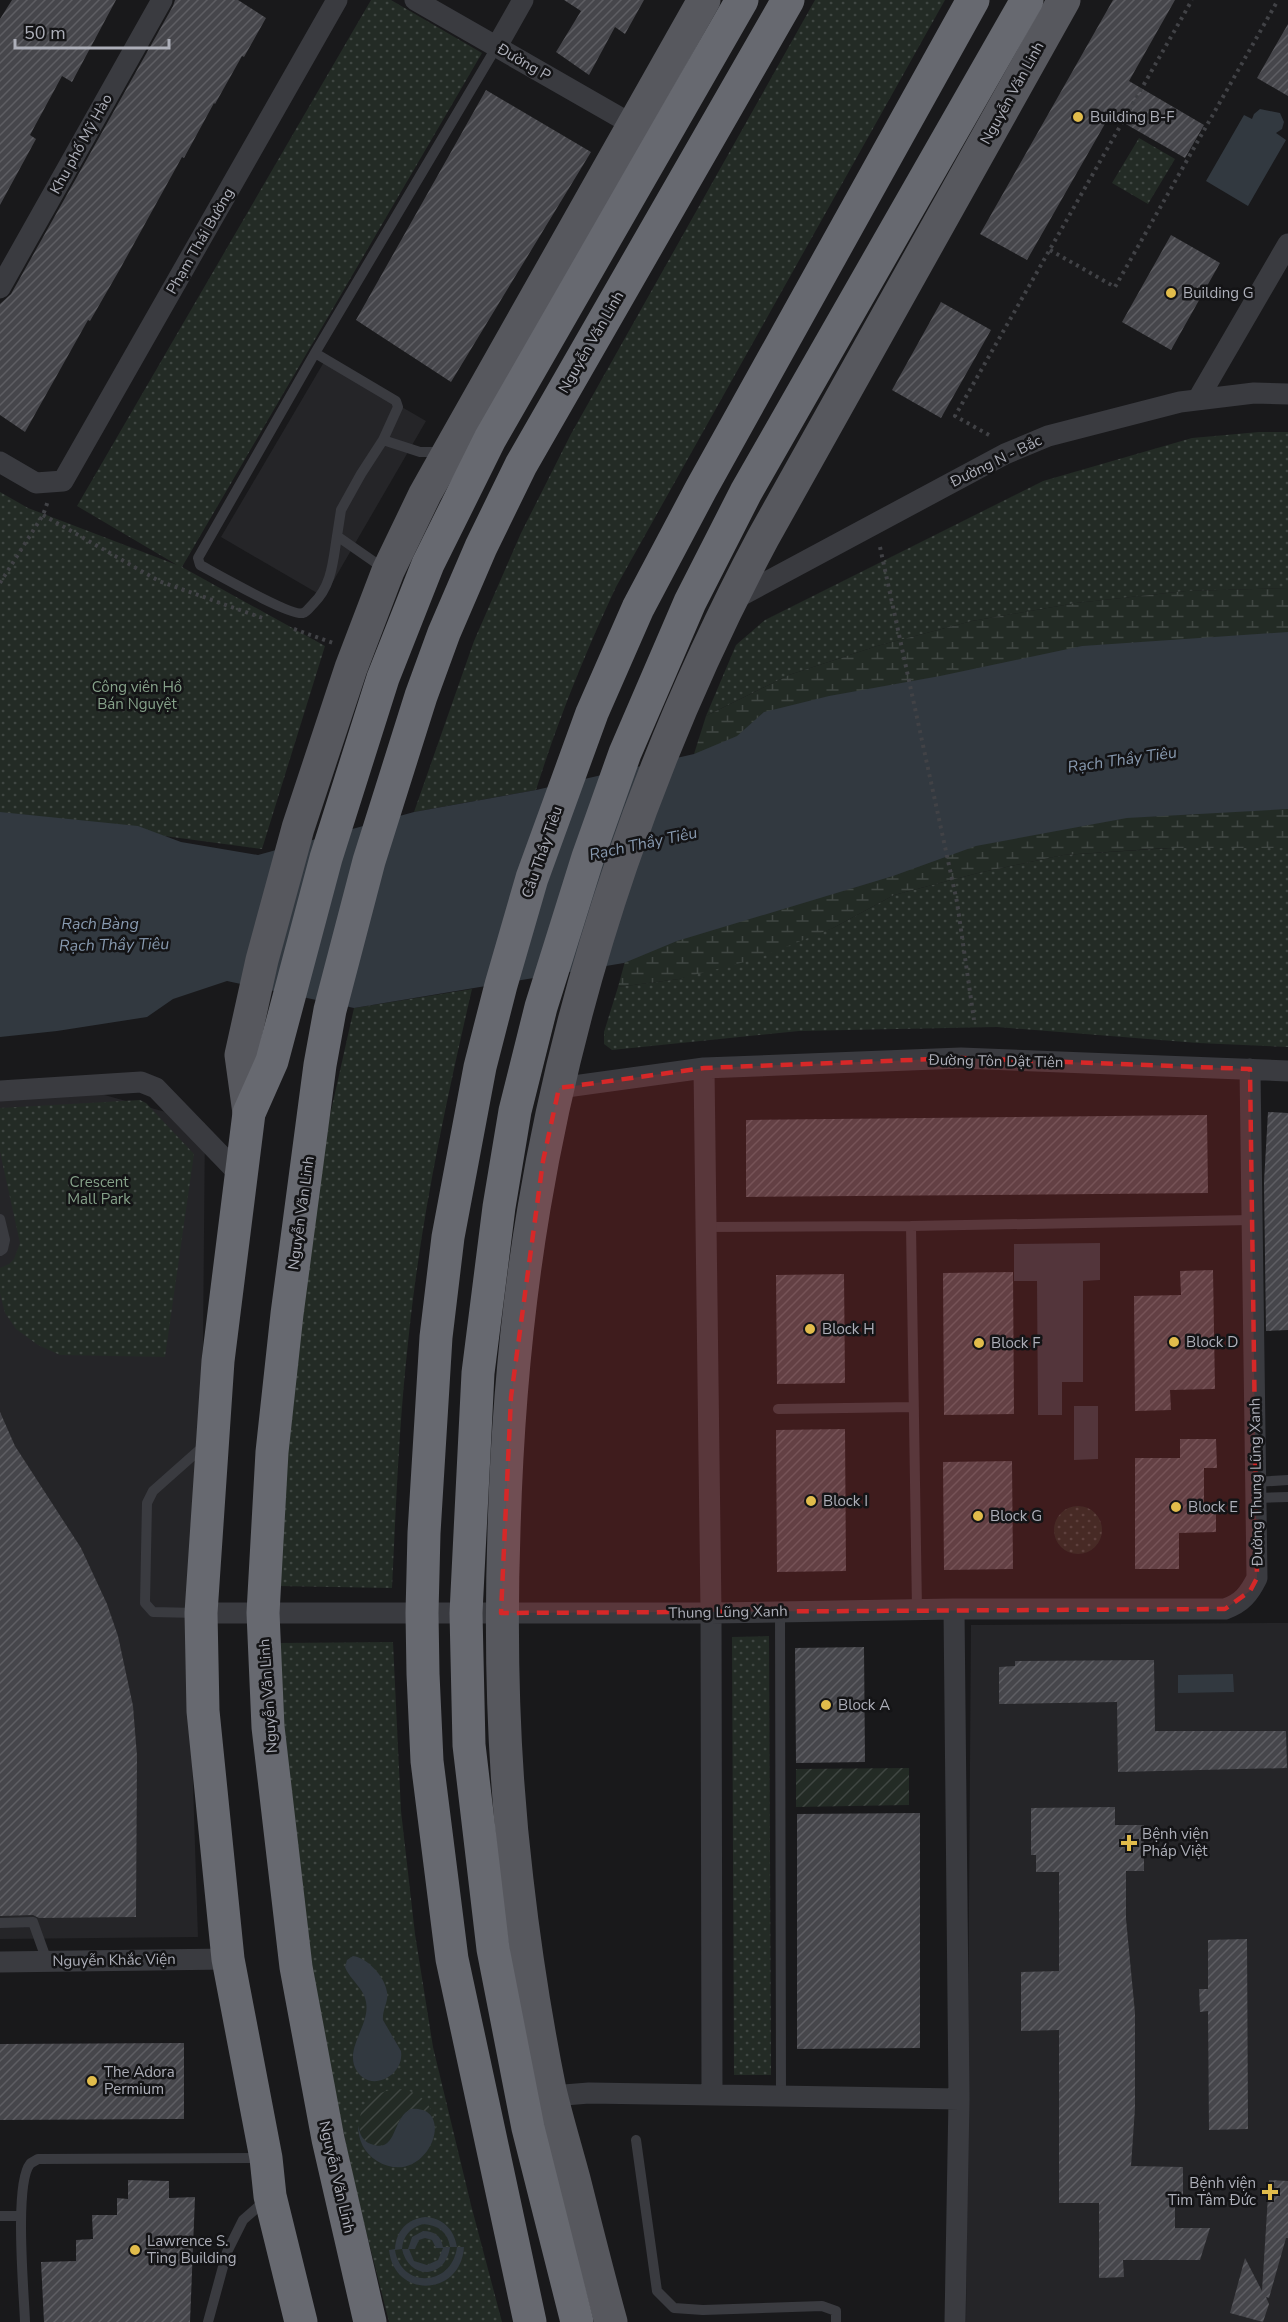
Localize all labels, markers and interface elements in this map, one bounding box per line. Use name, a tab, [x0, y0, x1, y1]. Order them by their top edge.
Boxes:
scale bar	[15, 12, 170, 50]
text: 50 m	[24, 21, 66, 45]
street label: Đường P	[493, 38, 555, 86]
street label: Nguyễn Văn Linh	[975, 38, 1049, 148]
street label: Khu phố Mỹ Hào	[45, 90, 117, 198]
place label: Building B-F	[1090, 107, 1175, 127]
marker: Building B-F	[1071, 110, 1085, 124]
street label: Phạm Thái Bường	[161, 184, 239, 298]
place label: Building G	[1183, 283, 1254, 303]
marker: Building G	[1164, 286, 1178, 300]
street label: Nguyễn Văn Linh	[554, 287, 628, 397]
street label: Đường N - Bắc	[946, 430, 1045, 492]
park label: Công viên Hồ Bán Nguyệt	[92, 677, 182, 714]
water label: Rạch Thầy Tiêu	[1066, 741, 1178, 779]
street label: Cầu Thầy Tiêu	[517, 803, 567, 901]
water label: Rạch Thầy Tiêu	[587, 822, 699, 866]
water label: Rạch Bàng	[61, 913, 139, 935]
water label: Rạch Thầy Tiêu	[59, 933, 169, 957]
street label: Đường Tôn Dật Tiên	[927, 1050, 1064, 1072]
street label: Nguyễn Văn Linh	[283, 1155, 319, 1271]
park label: Crescent Mall Park	[67, 1172, 131, 1209]
place label: Block H	[822, 1319, 875, 1339]
marker: Block H	[803, 1322, 817, 1336]
place label: Block D	[1186, 1332, 1238, 1352]
place label: Block F	[991, 1333, 1040, 1353]
marker: Block D	[1167, 1335, 1181, 1349]
marker: Block F	[972, 1336, 986, 1350]
street label: Đường Thung Lũng Xanh	[1245, 1398, 1267, 1567]
place label: Block I	[823, 1491, 868, 1511]
marker: Block I	[804, 1494, 818, 1508]
place label: Block E	[1188, 1497, 1238, 1517]
marker: Block E	[1169, 1500, 1183, 1514]
place label: Block G	[990, 1506, 1042, 1526]
marker: Block G	[971, 1509, 985, 1523]
street label: Thung Lũng Xanh	[668, 1601, 788, 1623]
street label: Nguyễn Văn Linh	[254, 1638, 282, 1754]
place label: Block A	[838, 1695, 890, 1715]
marker: Block A	[819, 1698, 833, 1712]
place label: Bệnh viện Pháp Việt	[1142, 1824, 1209, 1861]
marker: Bệnh viện Pháp Việt	[1120, 1834, 1138, 1852]
street label: Nguyễn Khắc Viện	[52, 1949, 176, 1971]
place label: The Adora Permium	[104, 2062, 175, 2099]
marker: The Adora Permium	[85, 2074, 99, 2088]
street label: Nguyễn Văn Linh	[314, 2119, 360, 2235]
place label: Bệnh viện Tim Tâm Đức	[1168, 2173, 1256, 2210]
marker: Bệnh viện Tim Tâm Đức	[1261, 2183, 1279, 2201]
place label: Lawrence S. Ting Building	[147, 2231, 237, 2268]
marker: Lawrence S. Ting Building	[128, 2243, 142, 2257]

